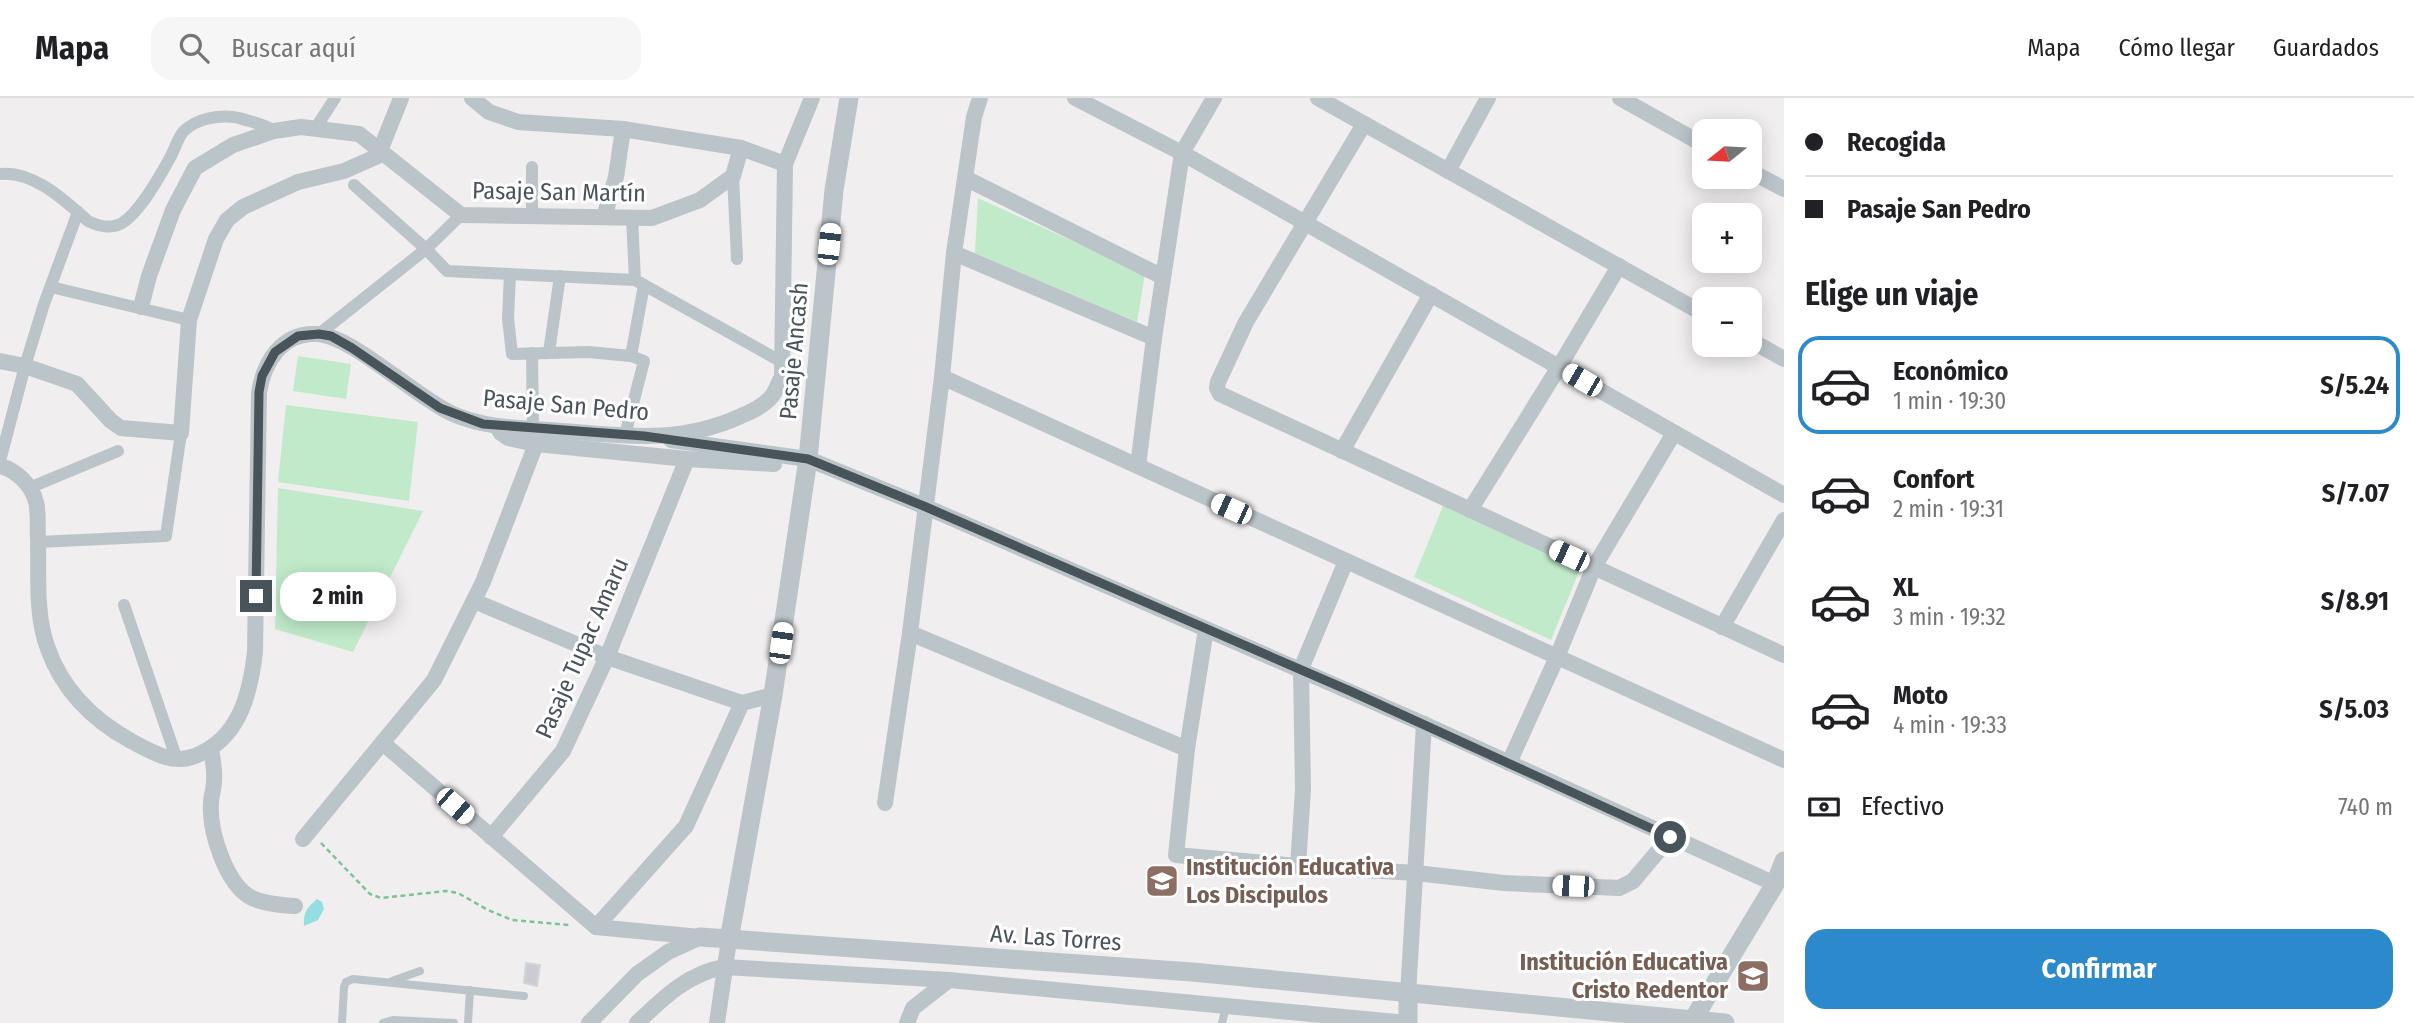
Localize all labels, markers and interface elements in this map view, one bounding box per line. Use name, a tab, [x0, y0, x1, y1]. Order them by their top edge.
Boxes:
search box	[151, 17, 641, 80]
text: Mapa	[35, 28, 109, 68]
icon: search	[175, 29, 213, 67]
text: Buscar aquí	[231, 33, 356, 64]
text: Mapa	[2027, 34, 2080, 62]
text: Cómo llegar	[2118, 34, 2235, 62]
text: Guardados	[2273, 34, 2379, 62]
north arrow	[1692, 119, 1762, 189]
map controls	[1692, 119, 1762, 357]
text: Recogida	[1847, 127, 1946, 158]
street label: Pasaje San Martín	[472, 176, 646, 208]
text: Pasaje San Pedro	[1847, 194, 2031, 225]
button: +	[1692, 203, 1762, 273]
car	[817, 222, 842, 266]
text: Elige un viaje	[1805, 275, 1978, 313]
street label: Pasaje Ancash	[774, 281, 814, 421]
button: −	[1692, 287, 1762, 357]
icon: car	[1809, 354, 1872, 417]
text: Económico	[1893, 356, 2008, 387]
car	[1559, 360, 1606, 400]
text: S/5.24	[2320, 370, 2389, 401]
street label: Pasaje San Pedro	[482, 384, 650, 426]
text: 1 min · 19:30	[1893, 387, 2006, 415]
icon: car	[1809, 462, 1872, 525]
text: Confort	[1893, 464, 1974, 495]
text: S/7.07	[2322, 478, 2389, 509]
car	[1208, 491, 1255, 527]
text: 2 min · 19:31	[1893, 495, 2004, 523]
car	[1546, 538, 1593, 574]
street label: Pasaje Tupac Amaru	[530, 553, 634, 743]
icon: car	[1809, 570, 1872, 633]
callout: 2 min	[280, 572, 396, 620]
text: XL	[1893, 572, 1919, 603]
route end	[240, 580, 272, 612]
text: 2 min	[313, 582, 364, 610]
text: S/8.91	[2321, 586, 2389, 617]
text: 3 min · 19:32	[1893, 603, 2006, 631]
car	[768, 621, 795, 665]
icon: car	[1809, 678, 1872, 741]
text: Moto	[1893, 680, 1948, 711]
text: S/5.03	[2319, 694, 2389, 725]
text: 4 min · 19:33	[1893, 711, 2007, 739]
car	[433, 784, 478, 828]
icon: cash	[1805, 788, 1843, 826]
text: Efectivo	[1861, 791, 1945, 822]
text: 740 m	[2338, 793, 2393, 821]
route start	[1654, 821, 1686, 853]
place label: Institución Educativa Los Discipulos	[1186, 853, 1394, 909]
school or university icon: Institución Educativa Los Discipulos	[1143, 862, 1181, 900]
car	[1552, 875, 1595, 897]
street label: Av. Las Torres	[989, 919, 1123, 957]
button: Confirmar	[1805, 929, 2393, 1009]
place label: Institución Educativa Cristo Redentor	[1520, 948, 1728, 1004]
school or university icon: Institución Educativa Cristo Redentor	[1734, 957, 1772, 995]

